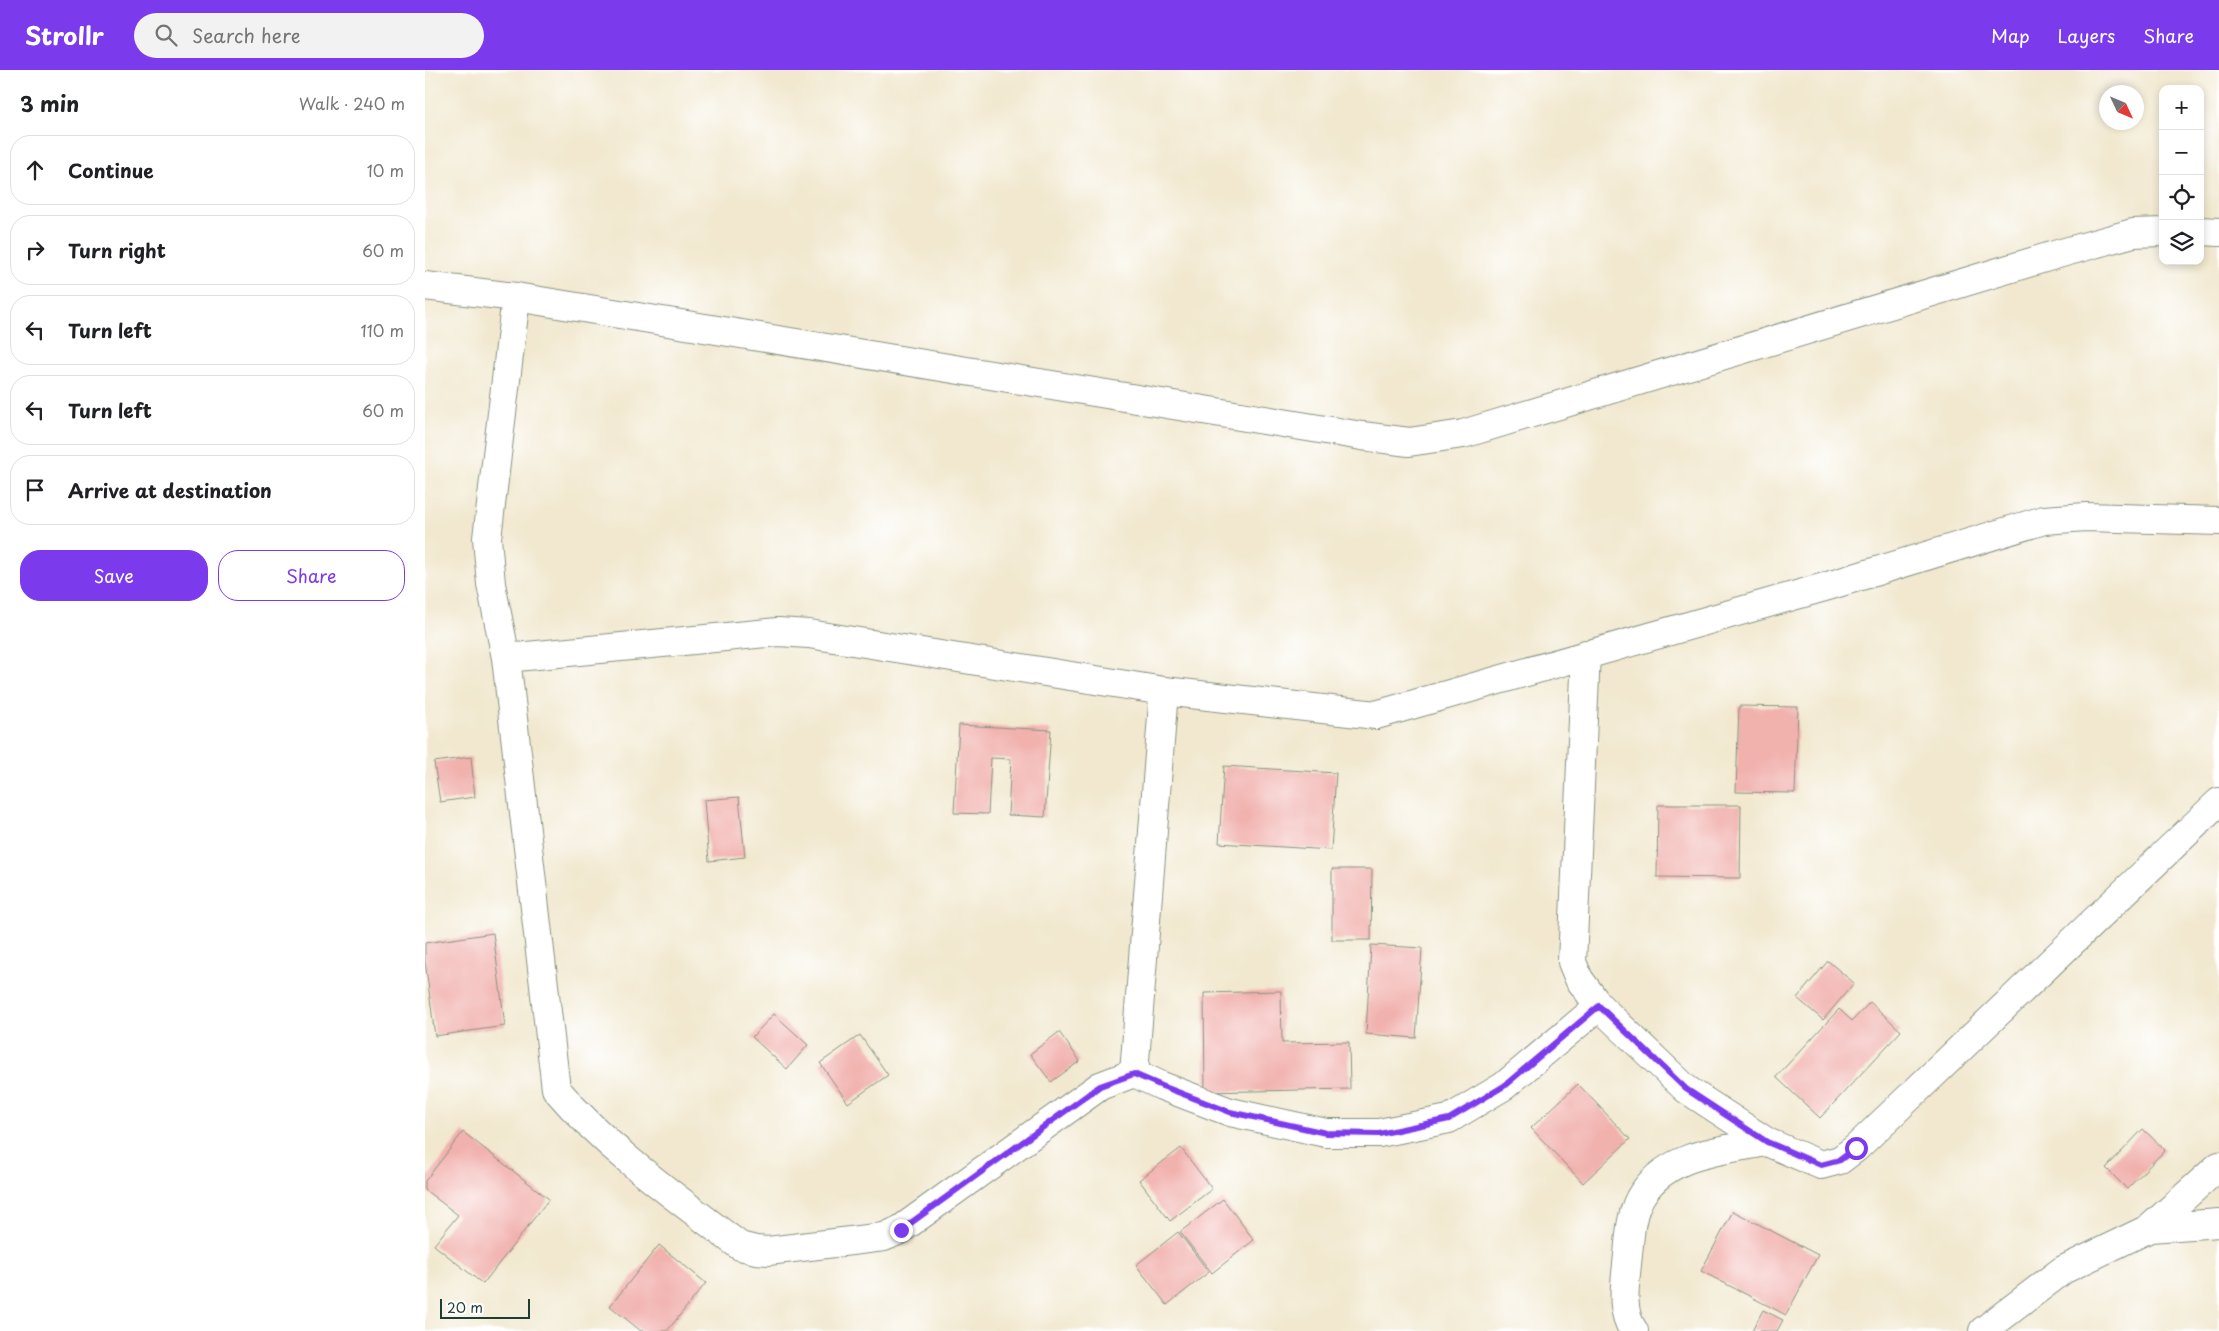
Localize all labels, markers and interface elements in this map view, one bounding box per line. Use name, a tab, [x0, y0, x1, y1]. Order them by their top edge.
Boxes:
search box	[134, 13, 484, 58]
text: Strollr	[25, 17, 104, 53]
icon: search	[152, 21, 180, 49]
text: Search here	[192, 21, 301, 49]
text: Map	[1991, 22, 2030, 49]
text: Layers	[2058, 22, 2115, 49]
text: Share	[2143, 22, 2194, 49]
north arrow	[2099, 85, 2144, 130]
map controls	[2159, 85, 2204, 265]
button: +	[2159, 85, 2204, 130]
text: 3 min	[20, 87, 79, 119]
text: Walk · 240 m	[299, 91, 405, 115]
button: −	[2159, 130, 2204, 175]
icon: ahead	[21, 156, 49, 184]
text: Continue	[68, 156, 154, 184]
text: 10 m	[367, 158, 404, 182]
button: locate	[2159, 175, 2204, 220]
button: layers	[2159, 220, 2204, 265]
icon: right	[21, 236, 49, 264]
text: Turn right	[68, 236, 166, 264]
text: 60 m	[362, 238, 404, 262]
icon: left	[21, 316, 49, 344]
text: Turn left	[68, 316, 152, 344]
text: 110 m	[361, 318, 404, 342]
icon: left	[21, 396, 49, 424]
text: Turn left	[68, 396, 152, 424]
text: 60 m	[362, 398, 404, 422]
icon: arrive	[21, 476, 49, 504]
text: Arrive at destination	[68, 476, 272, 504]
button: Save	[20, 550, 208, 601]
button: Share	[218, 550, 405, 601]
route start	[1845, 1137, 1868, 1160]
route end	[890, 1219, 913, 1242]
scale bar	[440, 1296, 530, 1319]
text: 20 m	[447, 1297, 483, 1318]

